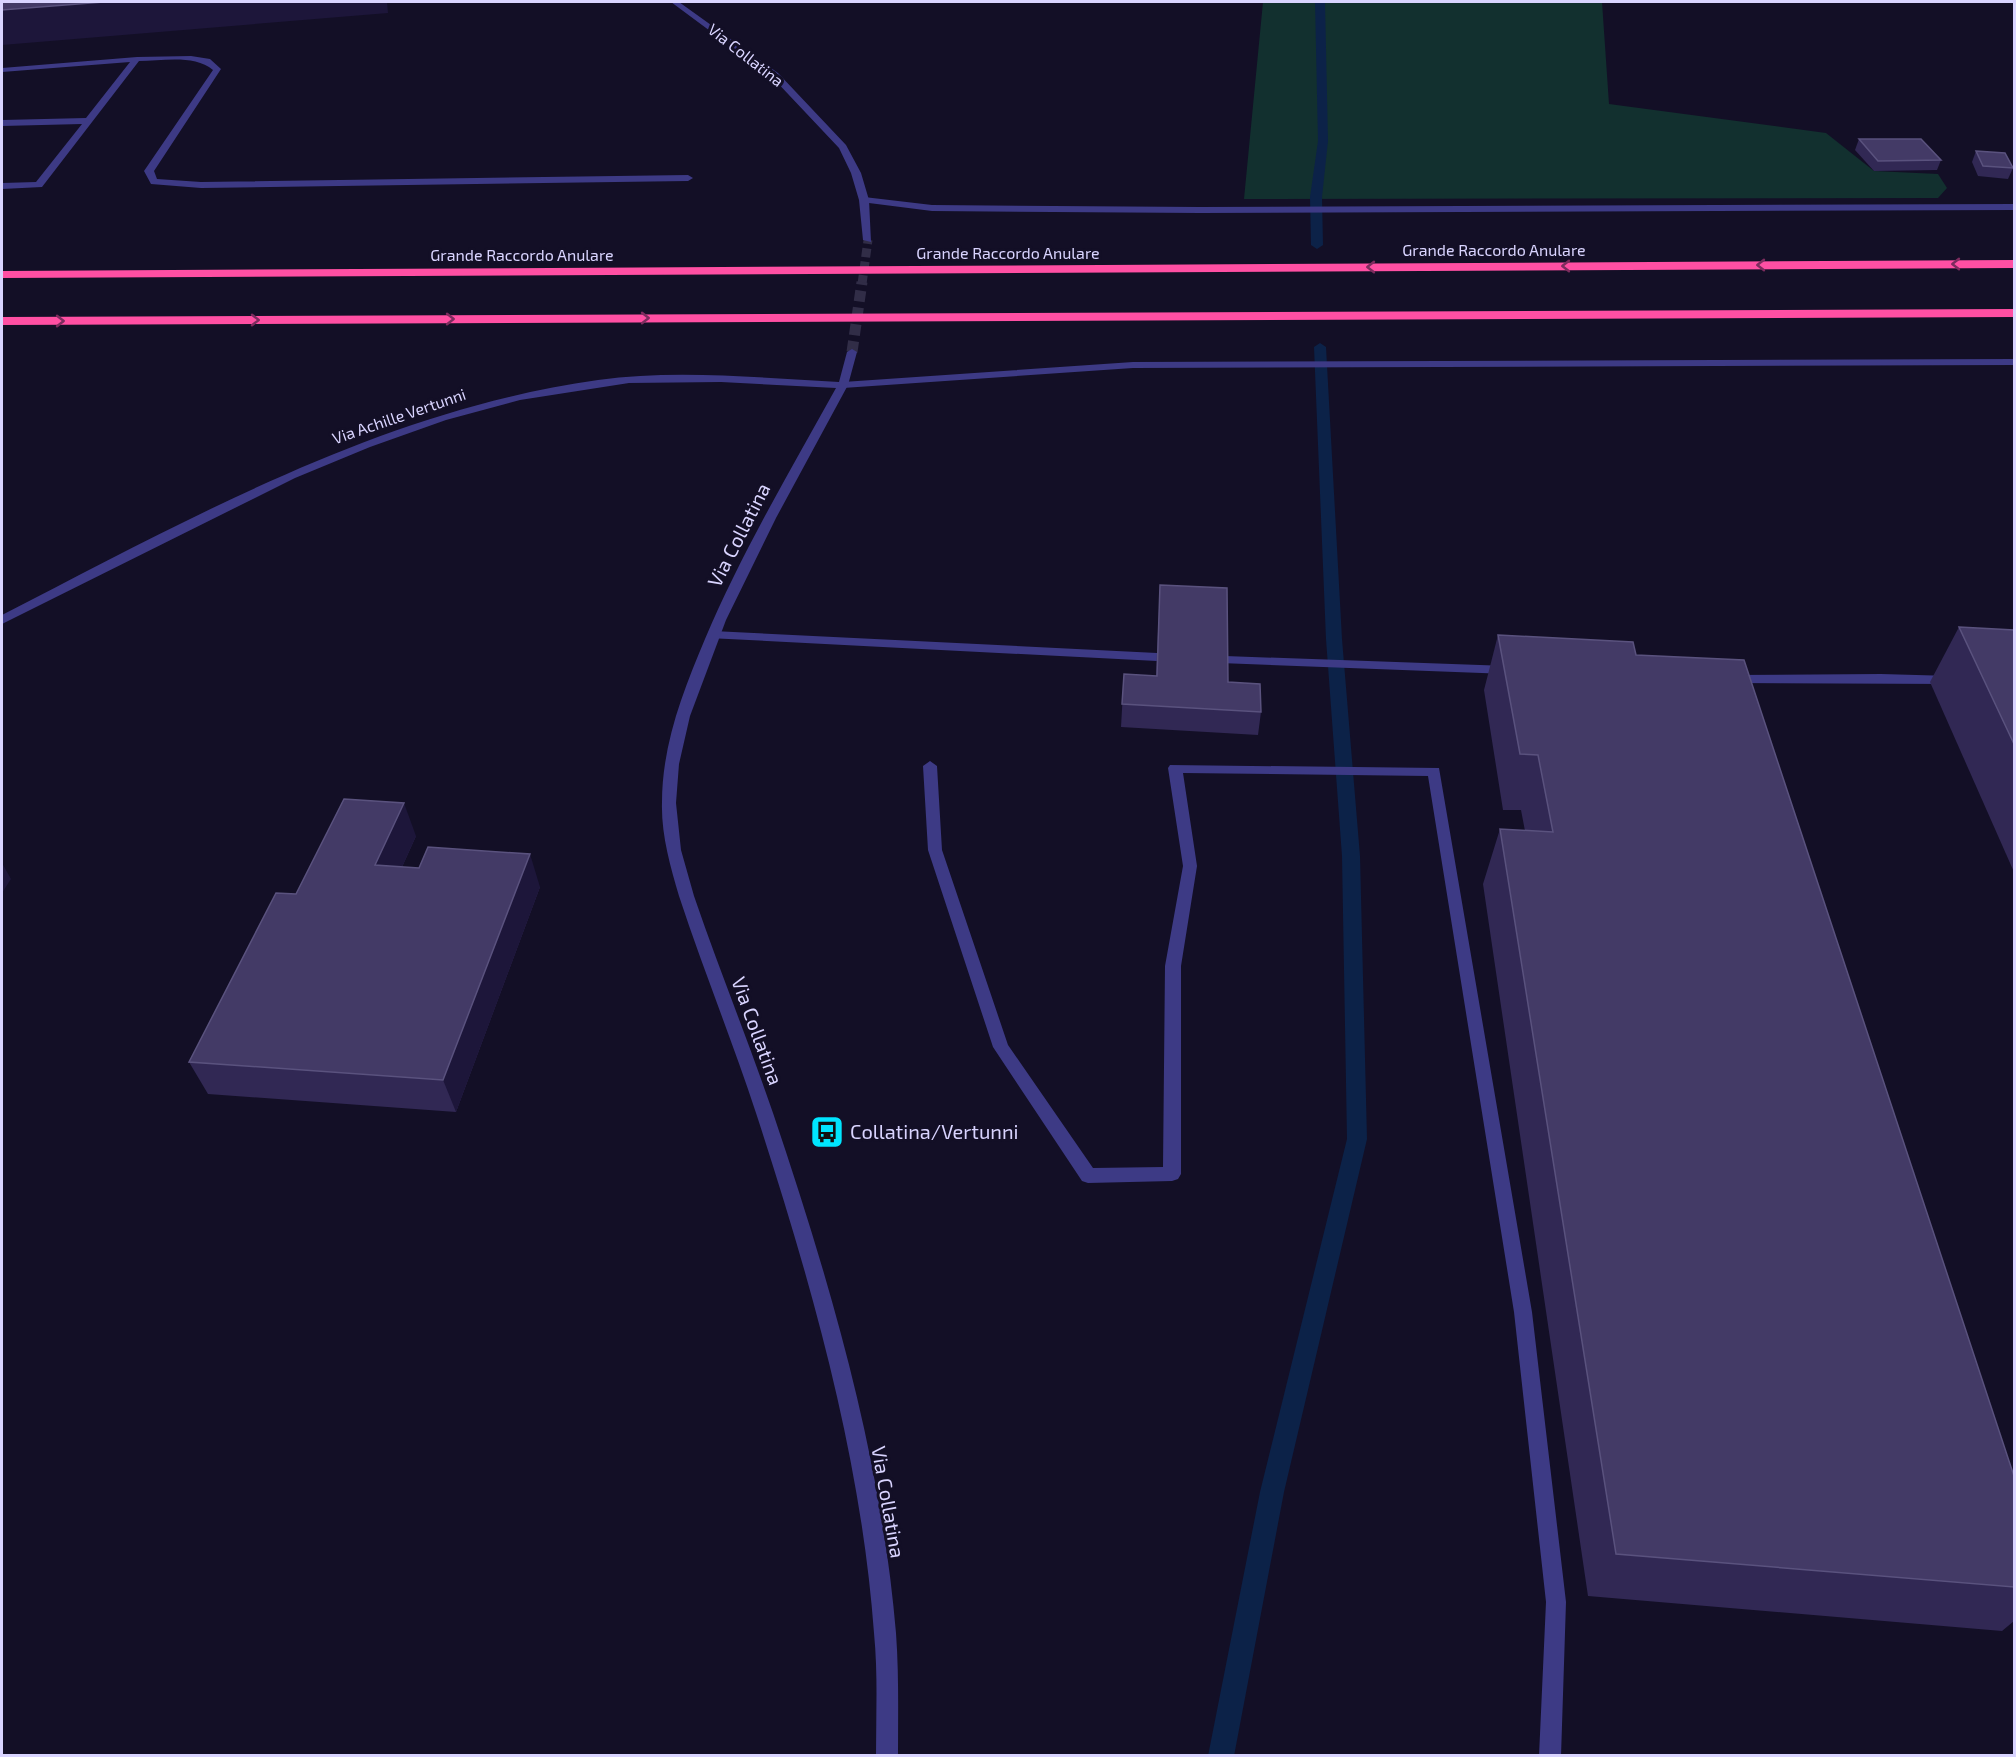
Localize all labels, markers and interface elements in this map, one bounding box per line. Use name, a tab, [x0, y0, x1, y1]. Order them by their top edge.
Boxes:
street label: Via Collatina	[705, 19, 788, 90]
street label: Grande Raccordo Anulare	[1402, 240, 1586, 259]
street label: Grande Raccordo Anulare	[916, 243, 1100, 262]
street label: Grande Raccordo Anulare	[430, 245, 614, 264]
one-way arrow	[1952, 258, 1961, 270]
one-way arrow	[1757, 259, 1766, 271]
one-way arrow	[1562, 260, 1571, 272]
one-way arrow	[1367, 261, 1376, 273]
one-way arrow	[640, 312, 649, 324]
one-way arrow	[445, 313, 454, 325]
one-way arrow	[250, 314, 259, 326]
one-way arrow	[55, 315, 64, 327]
street label: Via Achille Vertunni	[330, 384, 468, 447]
street label: Via Collatina	[702, 479, 775, 591]
street label: Via Collatina	[727, 973, 789, 1088]
bus stop icon: Collatina/Vertunni	[809, 1114, 845, 1150]
place label: Collatina/Vertunni	[850, 1119, 1019, 1143]
street label: Via Collatina	[867, 1444, 911, 1560]

